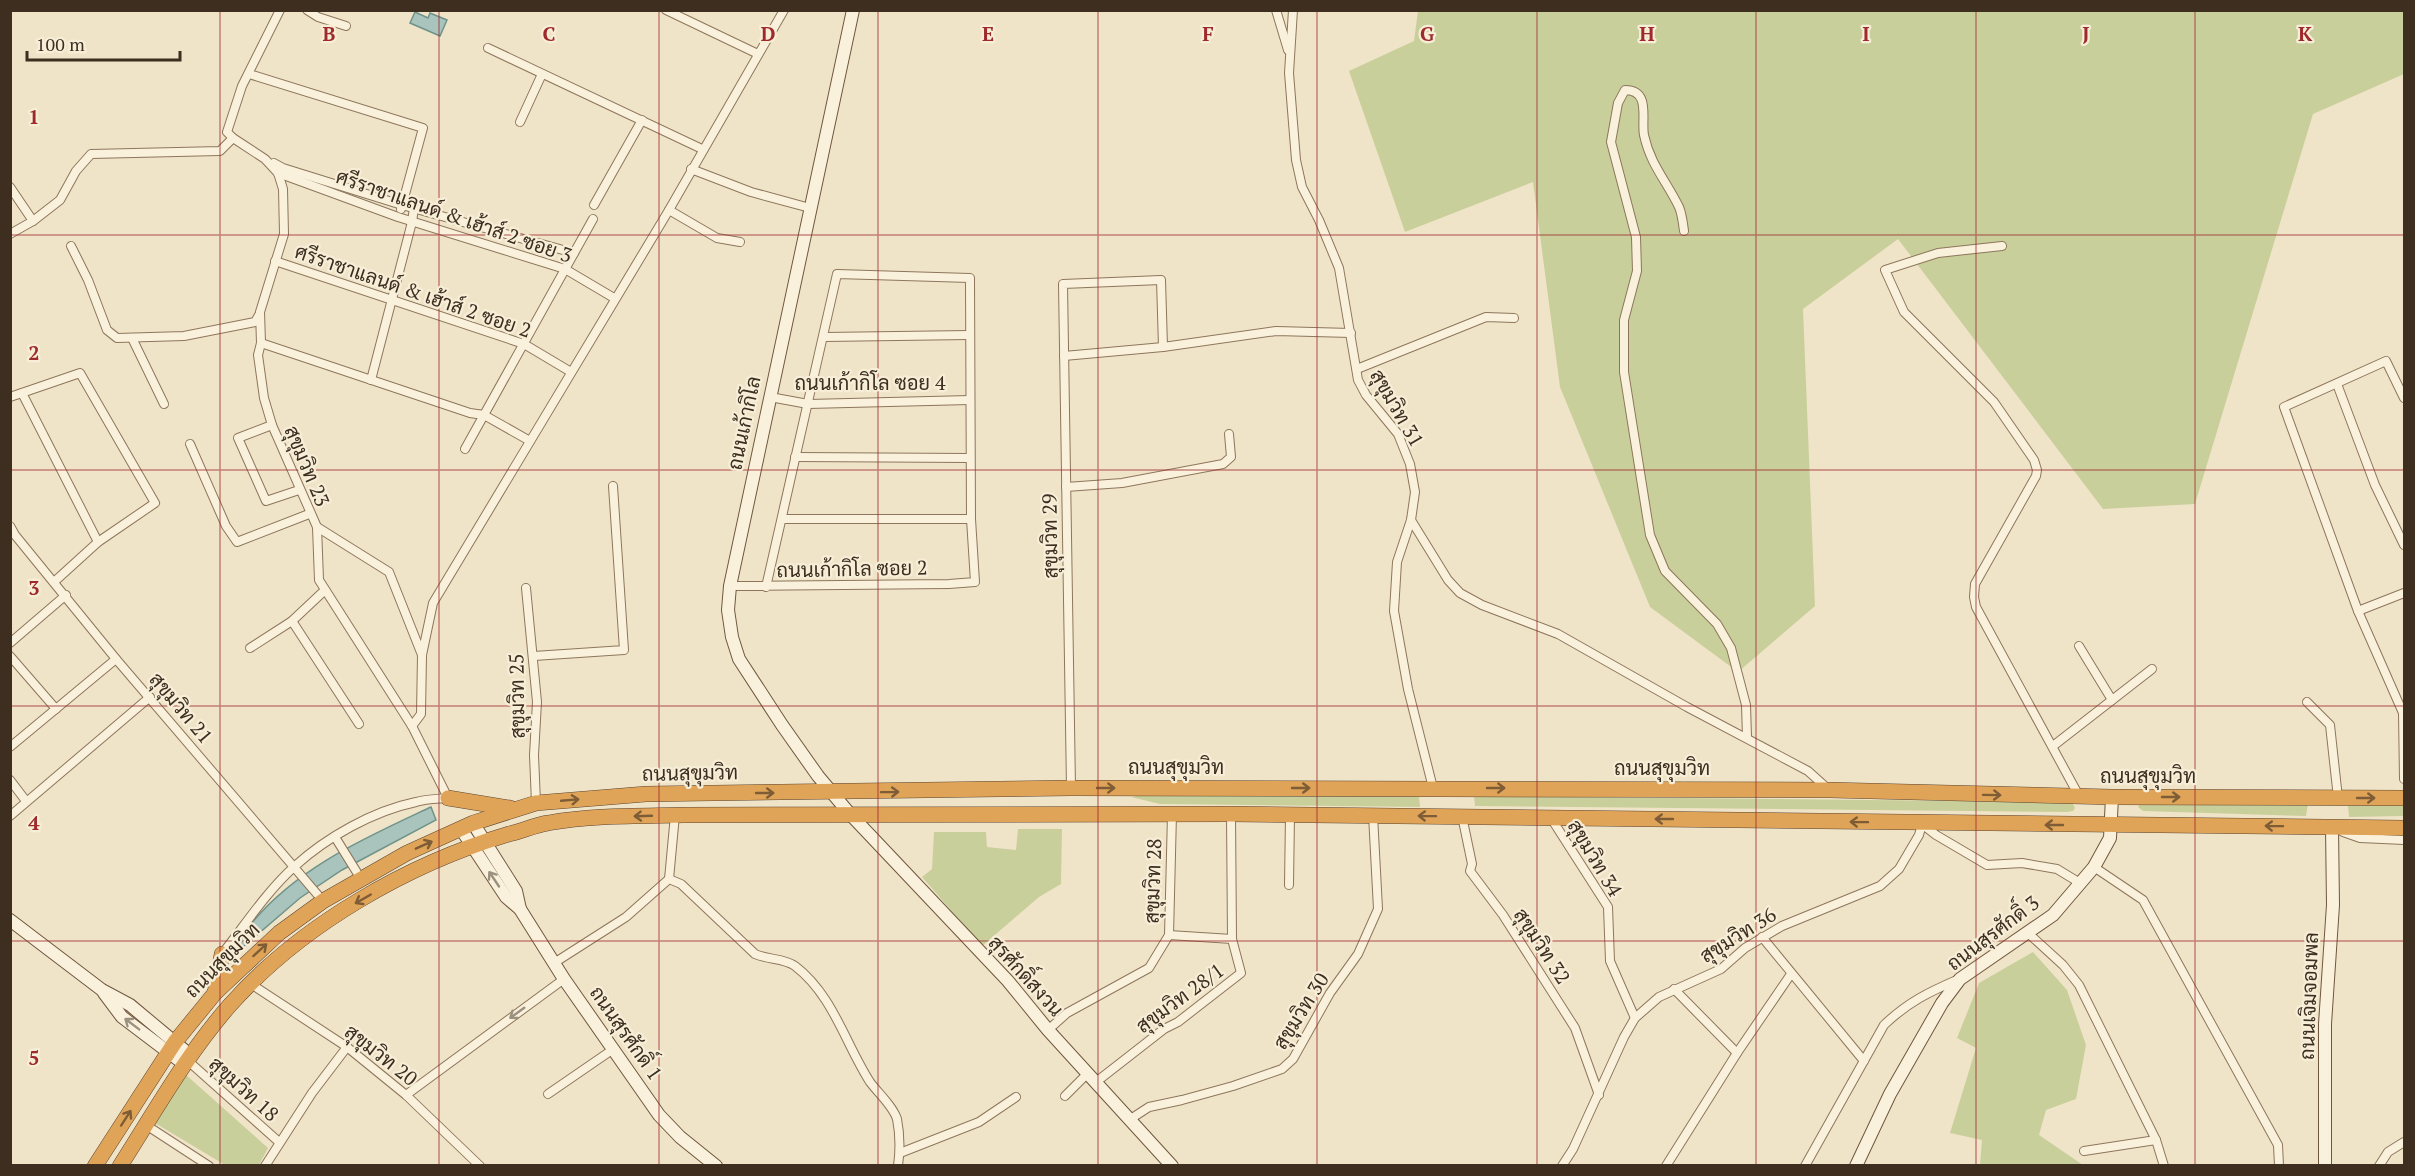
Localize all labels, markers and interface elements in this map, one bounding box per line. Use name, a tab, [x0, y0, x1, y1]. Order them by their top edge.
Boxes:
text: B	[323, 20, 336, 47]
text: C	[542, 20, 556, 47]
text: D	[761, 20, 775, 47]
text: E	[982, 20, 994, 47]
text: F	[1202, 20, 1214, 47]
text: G	[1420, 20, 1434, 47]
text: H	[1639, 20, 1655, 47]
text: I	[1862, 20, 1870, 47]
text: J	[2082, 20, 2090, 47]
text: K	[2298, 20, 2313, 47]
scale bar	[27, 24, 180, 62]
text: 100 m	[36, 32, 85, 56]
text: 1	[28, 103, 40, 130]
street label: ศรีราชาแลนด์ & เฮ้าส์ 2 ซอย 3	[333, 162, 576, 269]
street label: ศรีราชาแลนด์ & เฮ้าส์ 2 ซอย 2	[292, 237, 535, 344]
text: 2	[28, 339, 40, 366]
street label: สุขุมวิท 31	[1364, 364, 1430, 452]
street label: ถนนเก้ากิโล ซอย 4	[794, 369, 946, 396]
street label: ถนนเก้ากิโล	[720, 374, 767, 472]
street label: สุขุมวิท 23	[277, 421, 337, 511]
street label: สุขุมวิท 29	[1035, 493, 1065, 579]
street label: ถนนเก้ากิโล ซอย 2	[776, 554, 928, 583]
text: 3	[28, 574, 40, 601]
street label: สุขุมวิท 25	[502, 653, 532, 739]
street label: สุขุมวิท 21	[143, 666, 219, 750]
street label: ถนนสุขุมวิท	[1128, 753, 1224, 781]
street label: ถนนสุขุมวิท	[1614, 754, 1710, 782]
street label: ถนนสุขุมวิท	[642, 758, 738, 788]
street label: ถนนสุขุมวิท	[2100, 762, 2196, 790]
one-way arrow	[1095, 782, 1115, 794]
one-way arrow	[1290, 782, 1310, 794]
one-way arrow	[1485, 782, 1505, 794]
one-way arrow	[879, 786, 899, 797]
one-way arrow	[754, 787, 774, 799]
one-way arrow	[1981, 789, 2001, 801]
one-way arrow	[2160, 791, 2180, 803]
one-way arrow	[2355, 792, 2375, 804]
one-way arrow	[559, 794, 579, 805]
text: 4	[28, 809, 40, 836]
one-way arrow	[634, 810, 654, 822]
one-way arrow	[1417, 810, 1437, 822]
one-way arrow	[1654, 813, 1674, 825]
street label: สุขุมวิท 34	[1561, 814, 1629, 902]
one-way arrow	[1849, 817, 1869, 828]
one-way arrow	[2044, 819, 2064, 830]
one-way arrow	[2264, 821, 2284, 832]
street label: สุขุมวิท 28	[1138, 838, 1168, 924]
one-way arrow	[414, 839, 432, 851]
one-way arrow	[487, 871, 500, 888]
street label: ถนนสุรศักดิ์ 3	[1938, 886, 2045, 977]
one-way arrow	[355, 894, 372, 906]
street label: สุขุมวิท 36	[1694, 900, 1782, 969]
street label: สุขุมวิท 32	[1507, 903, 1577, 989]
street label: ถนนสุขุมวิท	[178, 916, 266, 1004]
street label: สุรศักดิ์สงวน	[982, 927, 1073, 1023]
street label: ถนนเจิมจอมพล	[2293, 932, 2324, 1060]
one-way arrow	[252, 943, 267, 957]
street label: สุขุมวิท 28/1	[1130, 956, 1230, 1040]
street label: สุขุมวิท 30	[1267, 967, 1335, 1055]
street label: ถนนสุรศักดิ์ 1	[583, 978, 672, 1086]
one-way arrow	[509, 1007, 525, 1020]
one-way arrow	[124, 1018, 140, 1031]
street label: สุขุมวิท 20	[339, 1018, 423, 1092]
text: 5	[28, 1044, 40, 1071]
street label: สุขุมวิท 18	[203, 1050, 285, 1128]
one-way arrow	[120, 1109, 133, 1126]

